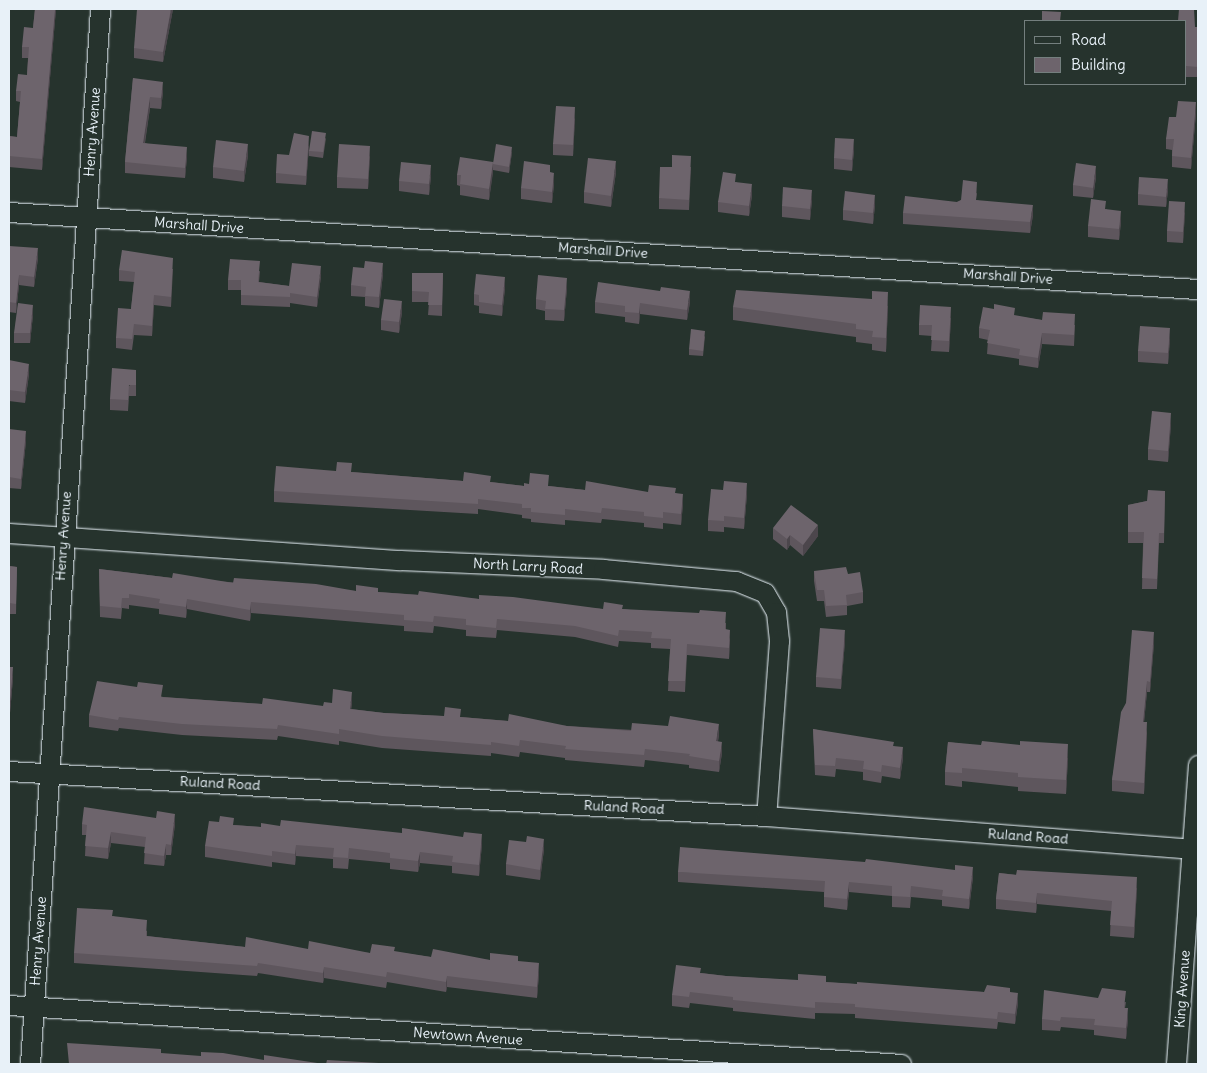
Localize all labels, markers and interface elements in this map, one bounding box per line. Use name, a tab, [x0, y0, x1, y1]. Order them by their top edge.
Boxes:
legend	[1024, 20, 1187, 85]
text: Road	[1071, 30, 1106, 49]
text: Building	[1071, 55, 1126, 74]
street label: Henry Avenue	[80, 87, 104, 177]
street label: Marshall Drive	[153, 213, 245, 237]
street label: Marshall Drive	[557, 238, 649, 262]
street label: Marshall Drive	[962, 264, 1054, 288]
street label: Henry Avenue	[51, 491, 75, 581]
street label: North Larry Road	[472, 555, 584, 577]
street label: Ruland Road	[179, 773, 261, 793]
street label: Ruland Road	[583, 797, 665, 817]
street label: Ruland Road	[987, 825, 1069, 847]
street label: Henry Avenue	[26, 896, 50, 986]
street label: King Avenue	[1171, 950, 1193, 1028]
street label: Newtown Avenue	[413, 1024, 523, 1048]

